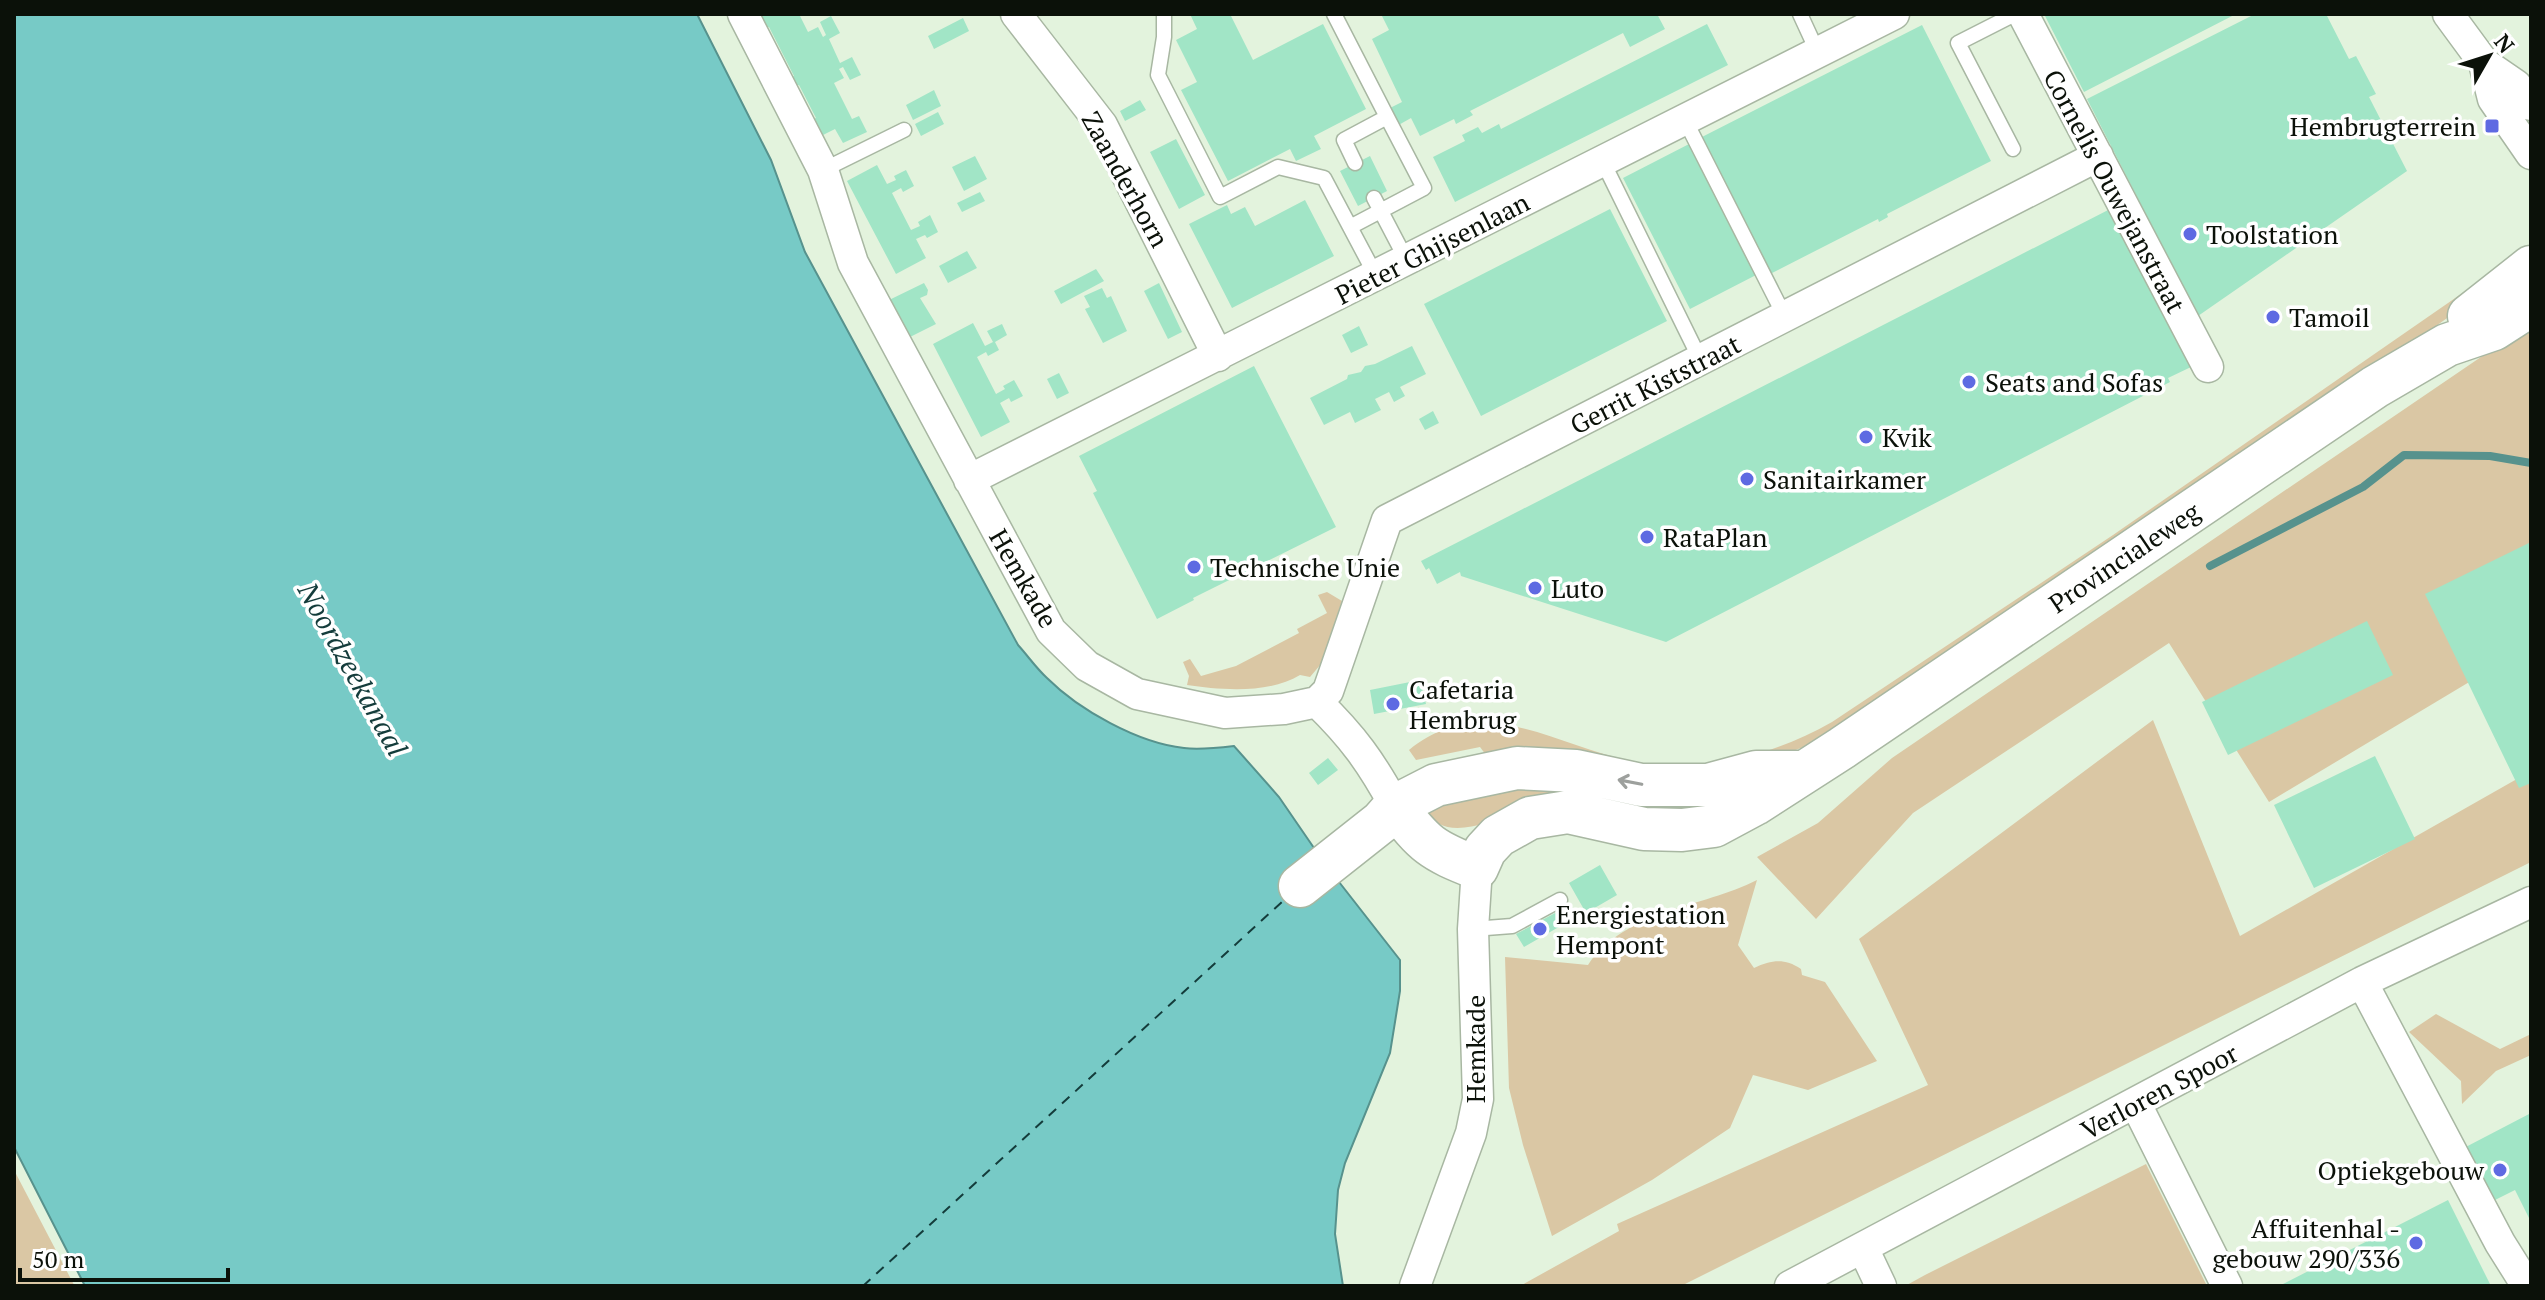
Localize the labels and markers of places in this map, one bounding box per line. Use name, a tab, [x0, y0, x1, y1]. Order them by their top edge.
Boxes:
place label: Hembrugterrein	[2290, 109, 2476, 143]
marker: Hembrugterrein	[2483, 117, 2501, 135]
place label: Toolstation	[2206, 217, 2338, 251]
marker: Toolstation	[2181, 225, 2199, 243]
place label: Tamoil	[2289, 300, 2370, 334]
marker: Tamoil	[2264, 308, 2282, 326]
place label: Seats and Sofas	[1985, 365, 2163, 399]
marker: Seats and Sofas	[1960, 373, 1978, 391]
place label: Kvik	[1882, 420, 1932, 454]
marker: Kvik	[1857, 428, 1875, 446]
place label: Sanitairkamer	[1763, 462, 1926, 496]
marker: Sanitairkamer	[1738, 470, 1756, 488]
place label: RataPlan	[1663, 520, 1767, 554]
marker: RataPlan	[1638, 528, 1656, 546]
place label: Technische Unie	[1210, 550, 1400, 584]
marker: Technische Unie	[1185, 558, 1203, 576]
place label: Luto	[1551, 571, 1604, 605]
marker: Luto	[1526, 579, 1544, 597]
place label: Cafetaria Hembrug	[1409, 672, 1517, 736]
marker: Cafetaria Hembrug	[1384, 695, 1402, 713]
place label: Energiestation Hempont	[1556, 897, 1726, 961]
marker: Energiestation Hempont	[1531, 920, 1549, 938]
place label: Optiekgebouw	[2318, 1153, 2485, 1187]
marker: Optiekgebouw	[2491, 1161, 2509, 1179]
place label: Affuitenhal - gebouw 290/336	[2212, 1211, 2400, 1275]
marker: Affuitenhal - gebouw 290/336	[2407, 1234, 2425, 1252]

